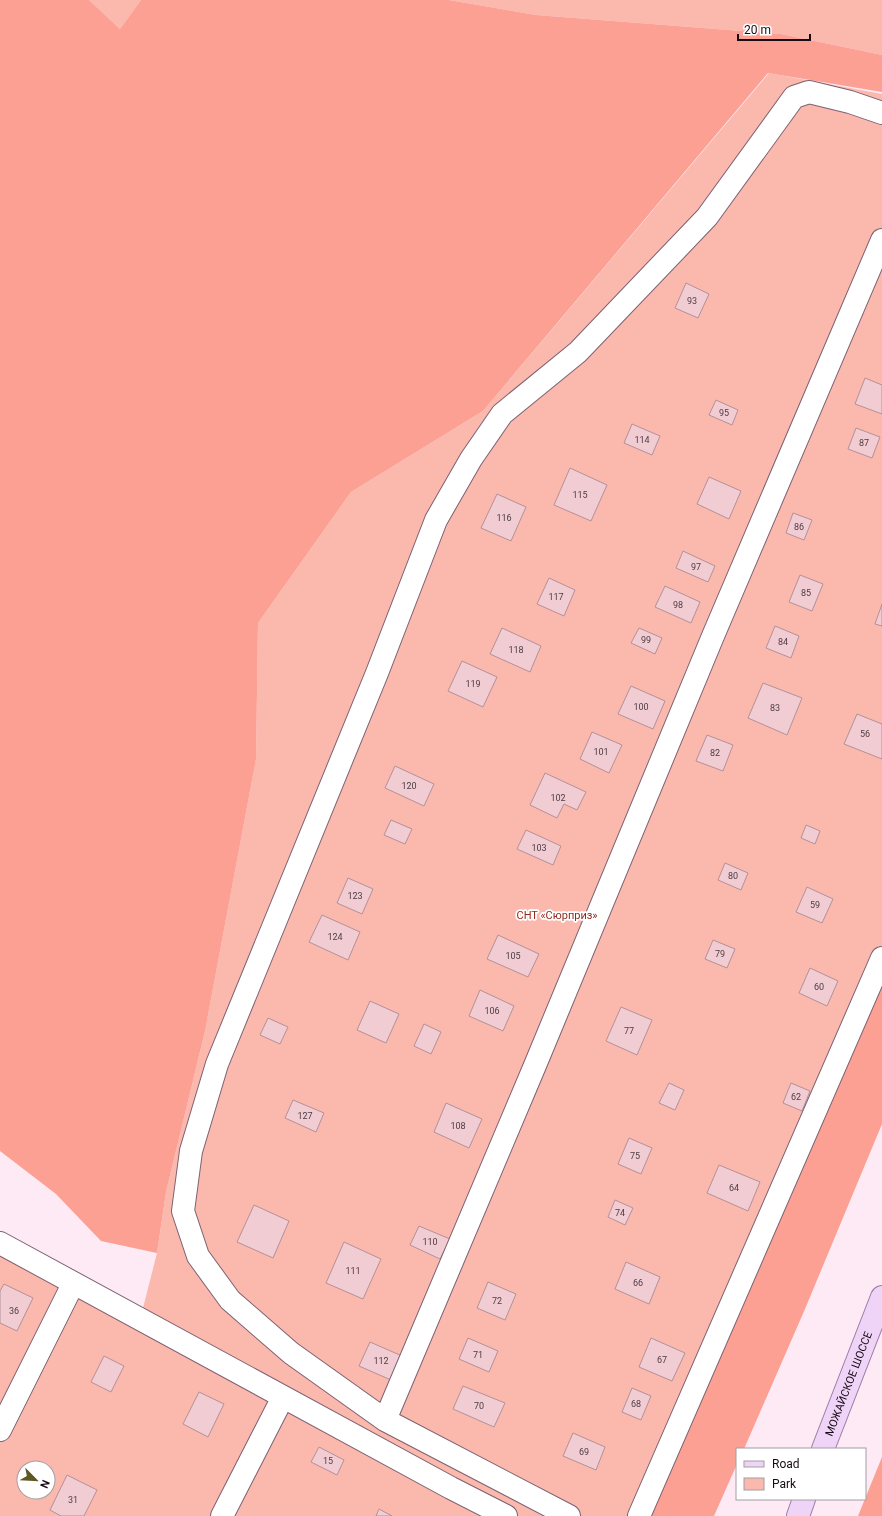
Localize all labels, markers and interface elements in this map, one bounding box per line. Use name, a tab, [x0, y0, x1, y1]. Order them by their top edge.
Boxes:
scale bar	[738, 16, 810, 42]
text: 20 m	[744, 23, 771, 37]
house number: 93	[687, 296, 697, 306]
house number: 95	[719, 408, 729, 418]
house number: 114	[634, 435, 650, 445]
house number: 87	[859, 438, 869, 448]
house number: 115	[572, 490, 588, 500]
house number: 116	[496, 513, 512, 523]
house number: 86	[794, 522, 804, 532]
house number: 97	[691, 562, 701, 572]
house number: 85	[801, 588, 811, 598]
house number: 117	[548, 592, 564, 602]
house number: 98	[673, 600, 683, 610]
house number: 99	[641, 635, 651, 645]
house number: 84	[778, 637, 788, 647]
house number: 118	[508, 645, 524, 655]
house number: 119	[465, 679, 481, 689]
house number: 100	[633, 702, 649, 712]
house number: 83	[770, 703, 780, 713]
house number: 56	[860, 729, 870, 739]
house number: 101	[593, 747, 609, 757]
house number: 82	[710, 748, 720, 758]
house number: 120	[401, 781, 417, 791]
house number: 102	[550, 793, 566, 803]
house number: 103	[531, 843, 547, 853]
house number: 80	[728, 871, 738, 881]
house number: 123	[347, 891, 363, 901]
house number: 59	[810, 900, 820, 910]
park label: СНТ «Сюрприз»	[516, 909, 598, 922]
house number: 124	[327, 932, 343, 942]
house number: 79	[715, 949, 725, 959]
house number: 105	[505, 951, 521, 961]
house number: 60	[814, 982, 824, 992]
house number: 106	[484, 1006, 500, 1016]
house number: 77	[624, 1026, 634, 1036]
house number: 62	[791, 1092, 801, 1102]
house number: 127	[297, 1111, 313, 1121]
house number: 108	[450, 1121, 466, 1131]
house number: 75	[630, 1151, 640, 1161]
house number: 64	[729, 1183, 739, 1193]
house number: 74	[615, 1208, 625, 1218]
house number: 110	[422, 1237, 438, 1247]
house number: 111	[345, 1266, 361, 1276]
house number: 66	[633, 1278, 643, 1288]
house number: 72	[492, 1296, 502, 1306]
house number: 36	[9, 1306, 19, 1316]
street label: МОЖАЙСКОЕ ШОССЕ	[822, 1330, 875, 1438]
house number: 71	[473, 1350, 483, 1360]
house number: 67	[657, 1355, 667, 1365]
house number: 112	[373, 1356, 389, 1366]
house number: 68	[631, 1399, 641, 1409]
house number: 70	[474, 1401, 484, 1411]
house number: 69	[579, 1447, 589, 1457]
legend	[736, 1448, 866, 1500]
house number: 15	[323, 1456, 333, 1466]
text: Road	[772, 1457, 800, 1471]
north arrow	[16, 1460, 56, 1500]
text: Park	[772, 1477, 797, 1491]
text: N	[37, 1478, 52, 1490]
house number: 31	[68, 1495, 78, 1505]

